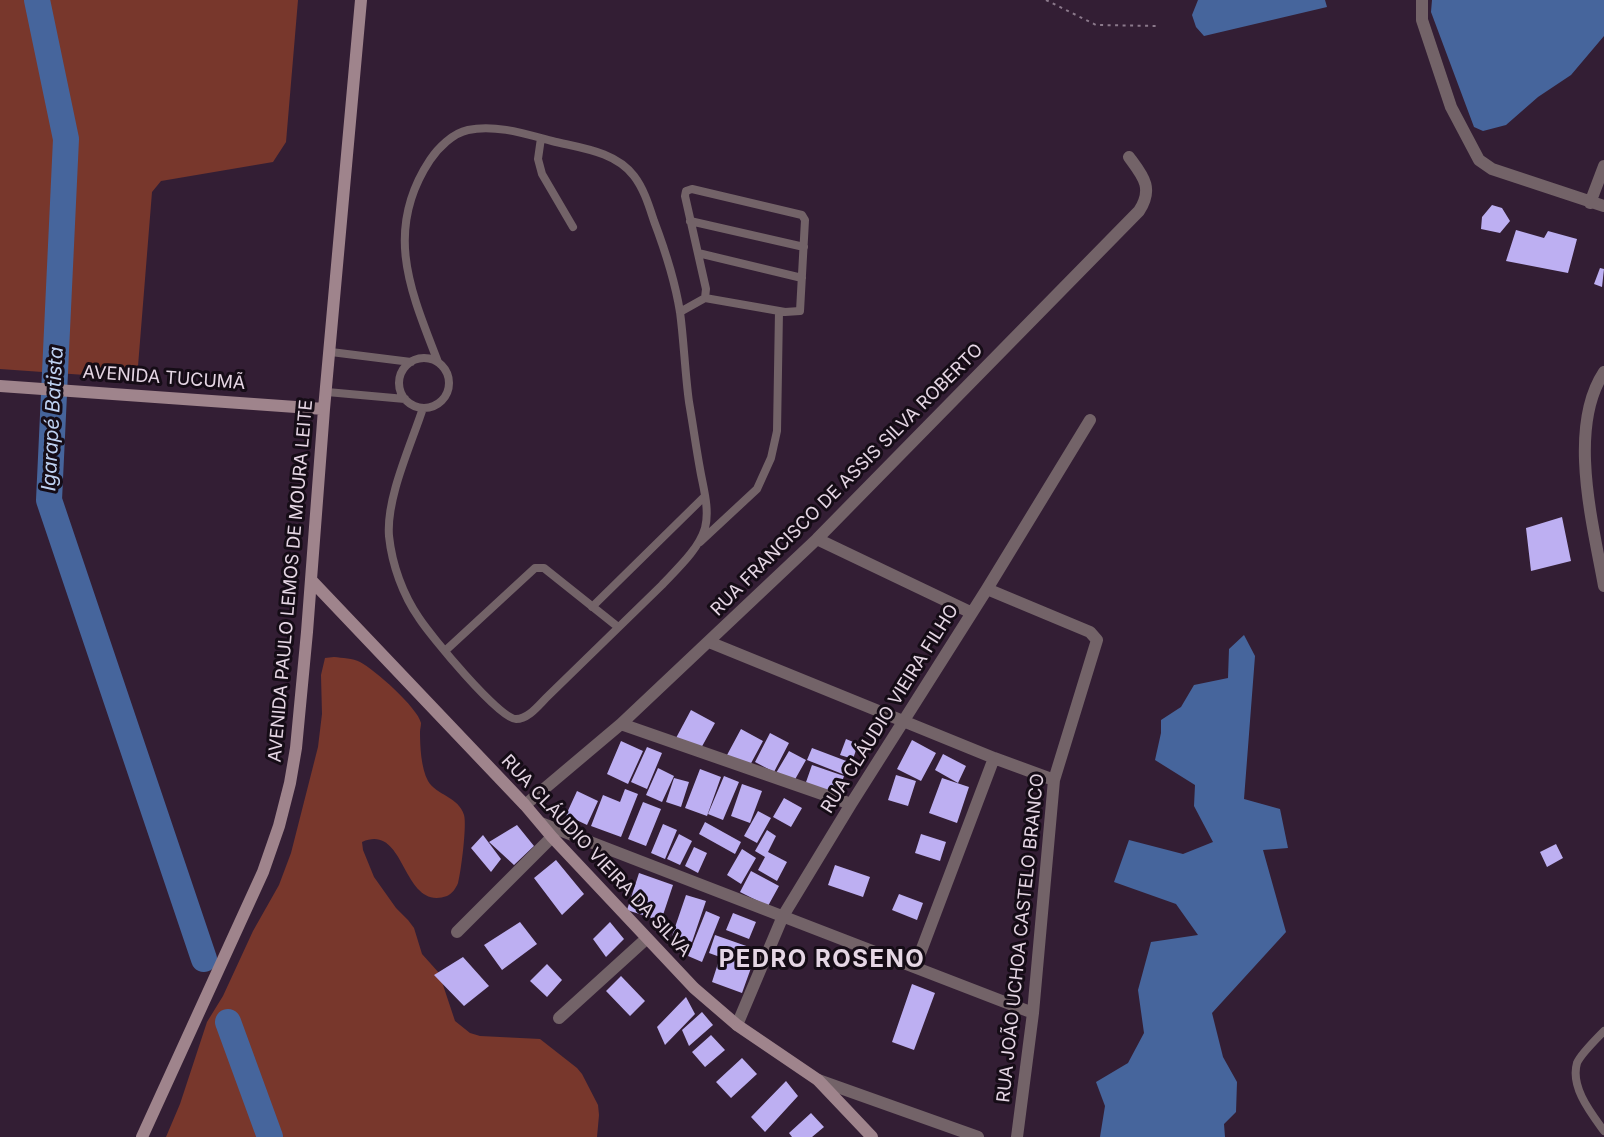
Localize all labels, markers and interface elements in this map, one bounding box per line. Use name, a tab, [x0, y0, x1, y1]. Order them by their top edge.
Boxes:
street label: RUA FRANCISCO DE ASSIS SILVA ROBERTO	[706, 339, 988, 621]
water label: Igarapé Batista	[37, 346, 69, 492]
street label: AVENIDA TUCUMÃ	[82, 362, 246, 394]
street label: AVENIDA PAULO LEMOS DE MOURA LEITE	[264, 399, 318, 763]
street label: RUA CLÁUDIO VIEIRA FILHO	[817, 601, 963, 817]
street label: RUA CLÁUDIO VIEIRA DA SILVA	[497, 751, 695, 961]
street label: RUA JOÃO UCHOA CASTELO BRANCO	[993, 772, 1049, 1104]
district label: PEDRO ROSENO	[719, 946, 925, 974]

